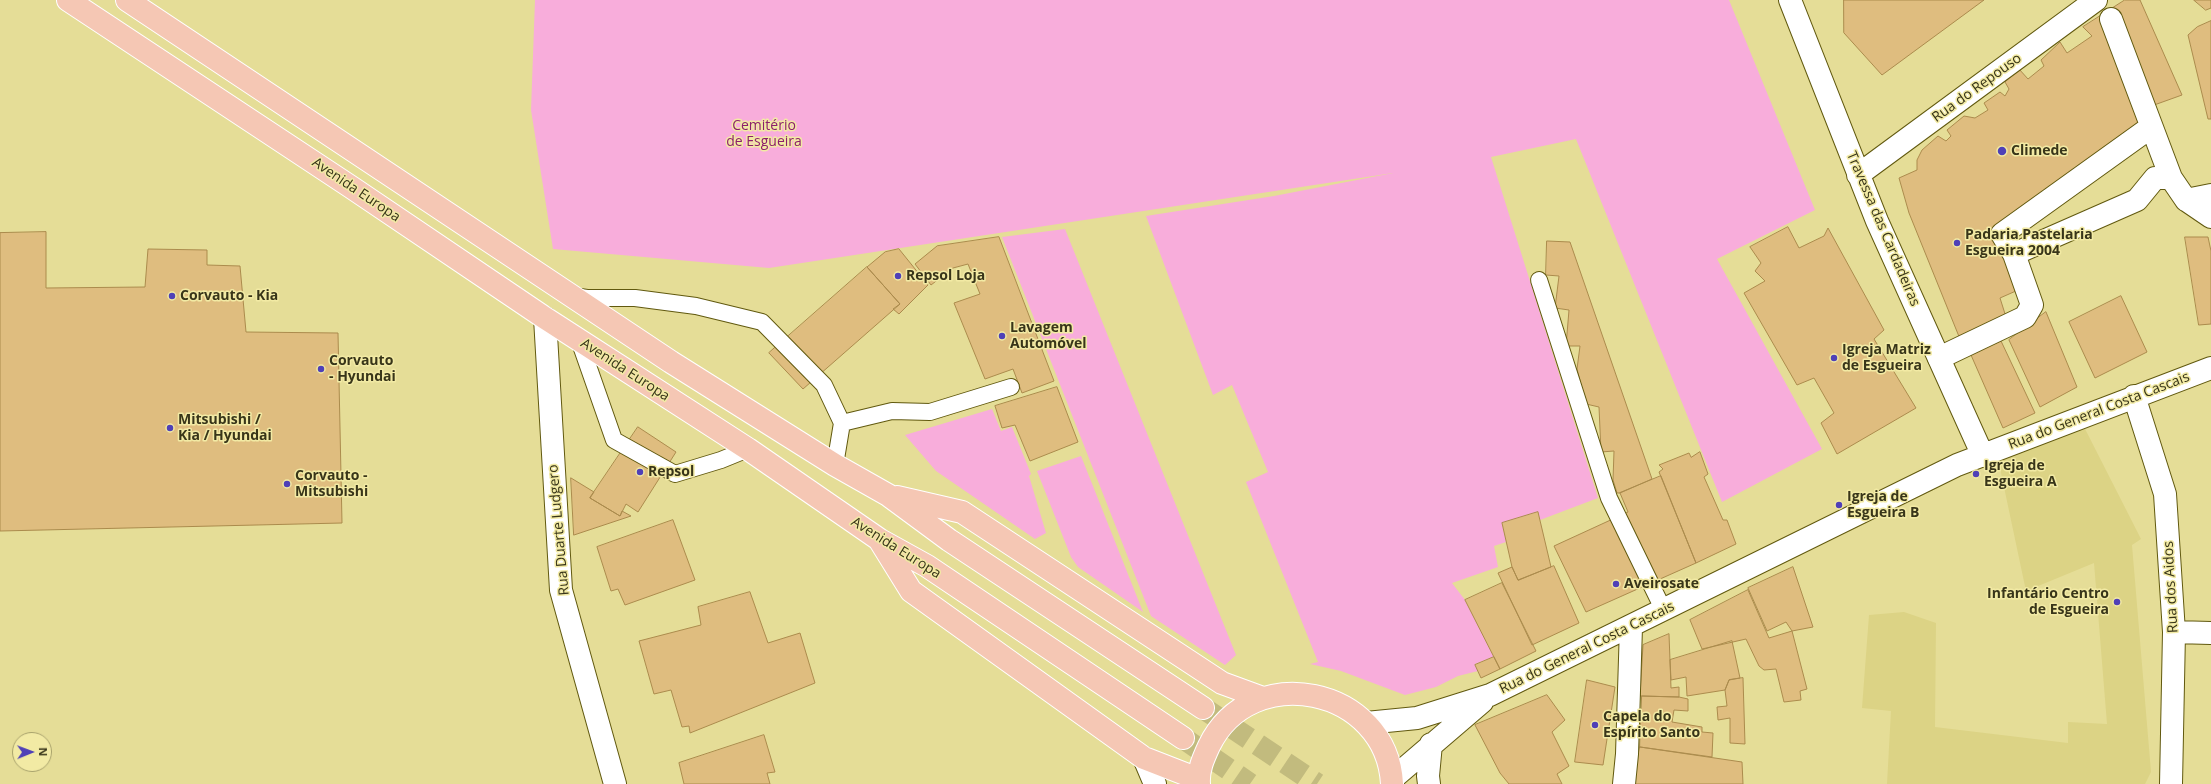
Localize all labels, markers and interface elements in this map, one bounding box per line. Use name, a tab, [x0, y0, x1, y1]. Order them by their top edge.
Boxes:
street label: Rua do Repouso	[1929, 50, 2025, 126]
park label: Cemitério de Esgueira	[726, 118, 802, 150]
place label: Climede	[2011, 143, 2068, 159]
marker: Climede	[1996, 145, 2008, 157]
street label: Travessa das Cardadeiras	[1843, 149, 1923, 309]
street label: Avenida Europa	[309, 154, 403, 226]
place label: Padaria Pastelaria Esgueira 2004	[1965, 227, 2093, 260]
marker: Padaria Pastelaria Esgueira 2004	[1952, 238, 1962, 248]
place label: Repsol Loja	[906, 268, 985, 284]
marker: Repsol Loja	[893, 271, 903, 281]
place label: Corvauto - Kia	[180, 288, 278, 304]
marker: Corvauto - Kia	[167, 291, 177, 301]
place label: Lavagem Automóvel	[1010, 320, 1087, 352]
marker: Lavagem Automóvel	[997, 331, 1007, 341]
street label: Avenida Europa	[577, 335, 673, 405]
place label: Igreja Matriz de Esgueira	[1842, 342, 1931, 374]
place label: Corvauto - Hyundai	[329, 353, 396, 386]
marker: Igreja Matriz de Esgueira	[1829, 353, 1839, 363]
marker: Corvauto - Hyundai	[316, 364, 326, 374]
street label: Rua do General Costa Cascais	[2006, 369, 2192, 453]
place label: Mitsubishi / Kia / Hyundai	[178, 412, 272, 444]
marker: Mitsubishi / Kia / Hyundai	[165, 423, 175, 433]
place label: Igreja de Esgueira A	[1984, 458, 2057, 490]
street label: Rua Duarte Ludgero	[545, 464, 573, 596]
place label: Repsol	[648, 464, 694, 480]
marker: Repsol	[635, 467, 645, 477]
place label: Corvauto - Mitsubishi	[295, 468, 368, 500]
marker: Igreja de Esgueira A	[1971, 469, 1981, 479]
marker: Corvauto - Mitsubishi	[282, 479, 292, 489]
place label: Igreja de Esgueira B	[1847, 489, 1919, 522]
marker: Igreja de Esgueira B	[1834, 500, 1844, 510]
street label: Avenida Europa	[848, 514, 944, 582]
street label: Rua dos Aidos	[2160, 541, 2182, 633]
place label: Aveirosate	[1624, 576, 1699, 592]
marker: Aveirosate	[1611, 579, 1621, 589]
place label: Infantário Centro de Esgueira	[1987, 586, 2109, 618]
marker: Infantário Centro de Esgueira	[2112, 597, 2122, 607]
street label: Rua do General Costa Cascais	[1497, 598, 1677, 698]
place label: Capela do Espírito Santo	[1603, 709, 1700, 742]
marker: Capela do Espírito Santo	[1590, 720, 1600, 730]
north arrow	[12, 732, 52, 772]
text: N	[36, 747, 51, 756]

